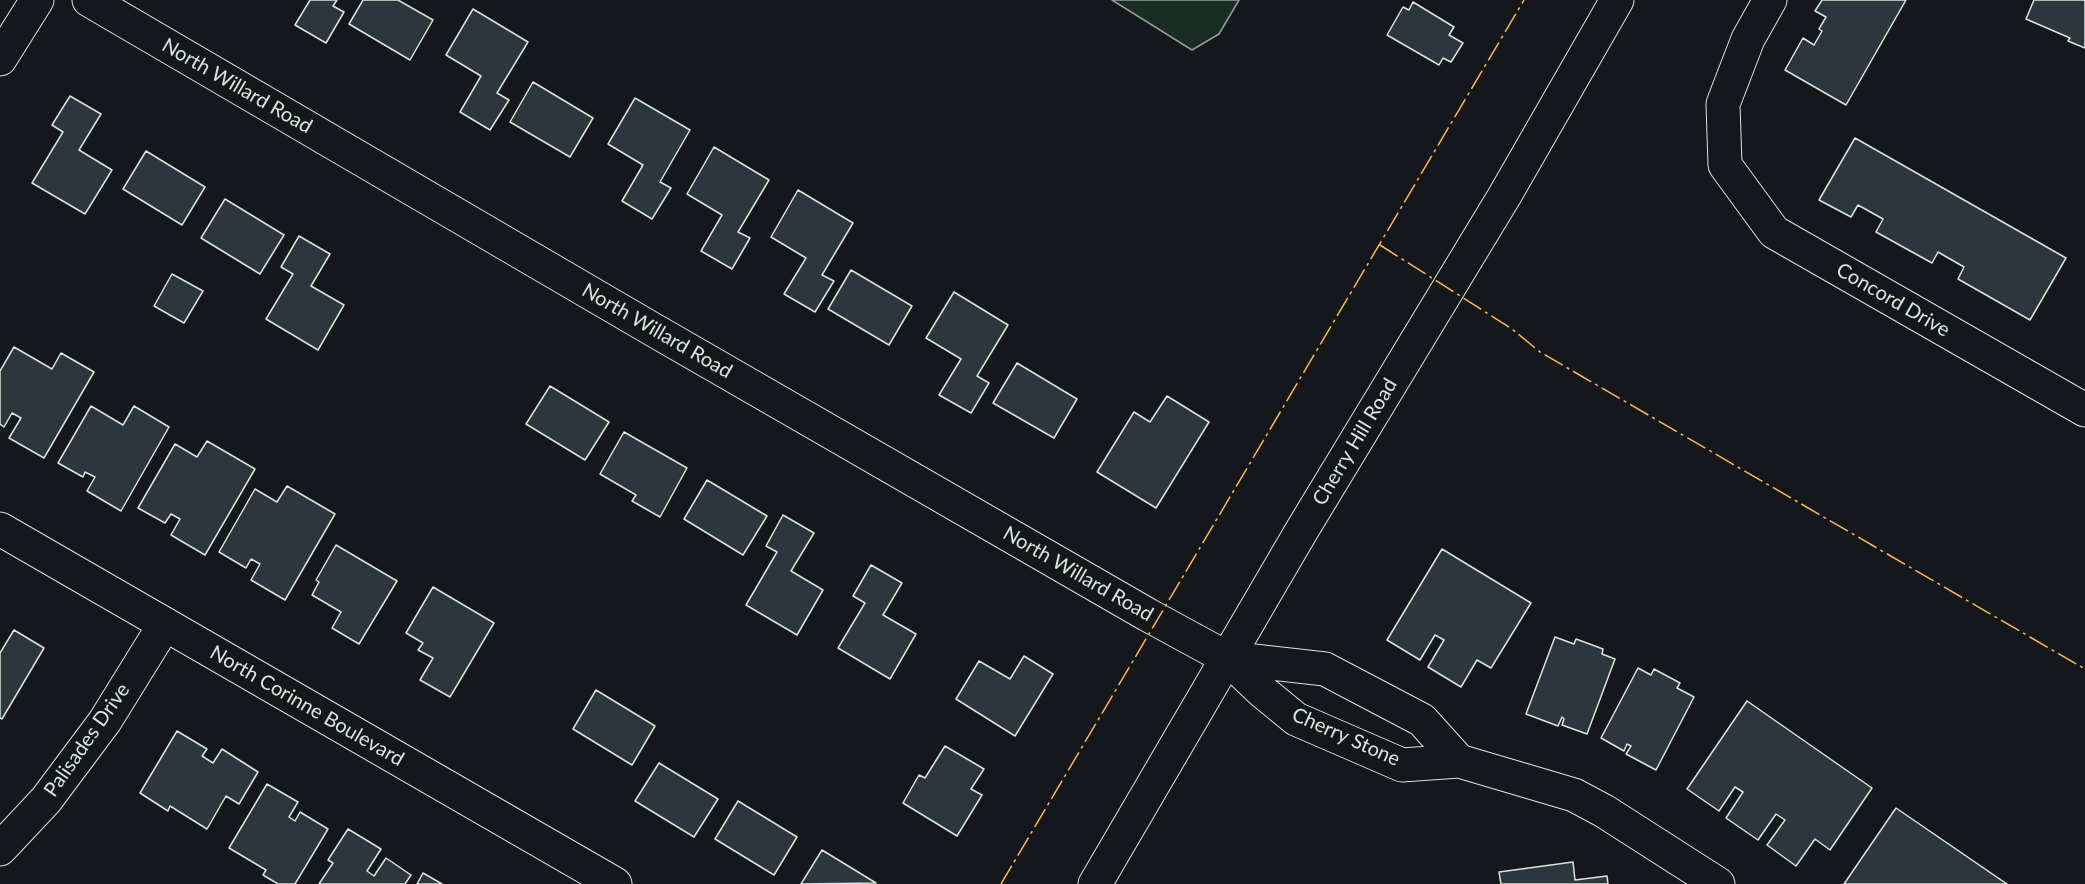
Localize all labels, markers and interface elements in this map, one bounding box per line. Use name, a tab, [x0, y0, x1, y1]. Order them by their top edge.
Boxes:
street label: North Willard Road	[158, 33, 316, 139]
street label: Concord Drive	[1832, 258, 1954, 342]
street label: North Willard Road	[578, 278, 736, 384]
street label: Cherry Hill Road	[1308, 374, 1402, 510]
street label: North Willard Road	[999, 521, 1157, 627]
street label: North Corinne Boulevard	[206, 641, 408, 771]
street label: Palisades Drive	[39, 679, 135, 801]
street label: Cherry Stone	[1288, 703, 1404, 771]

